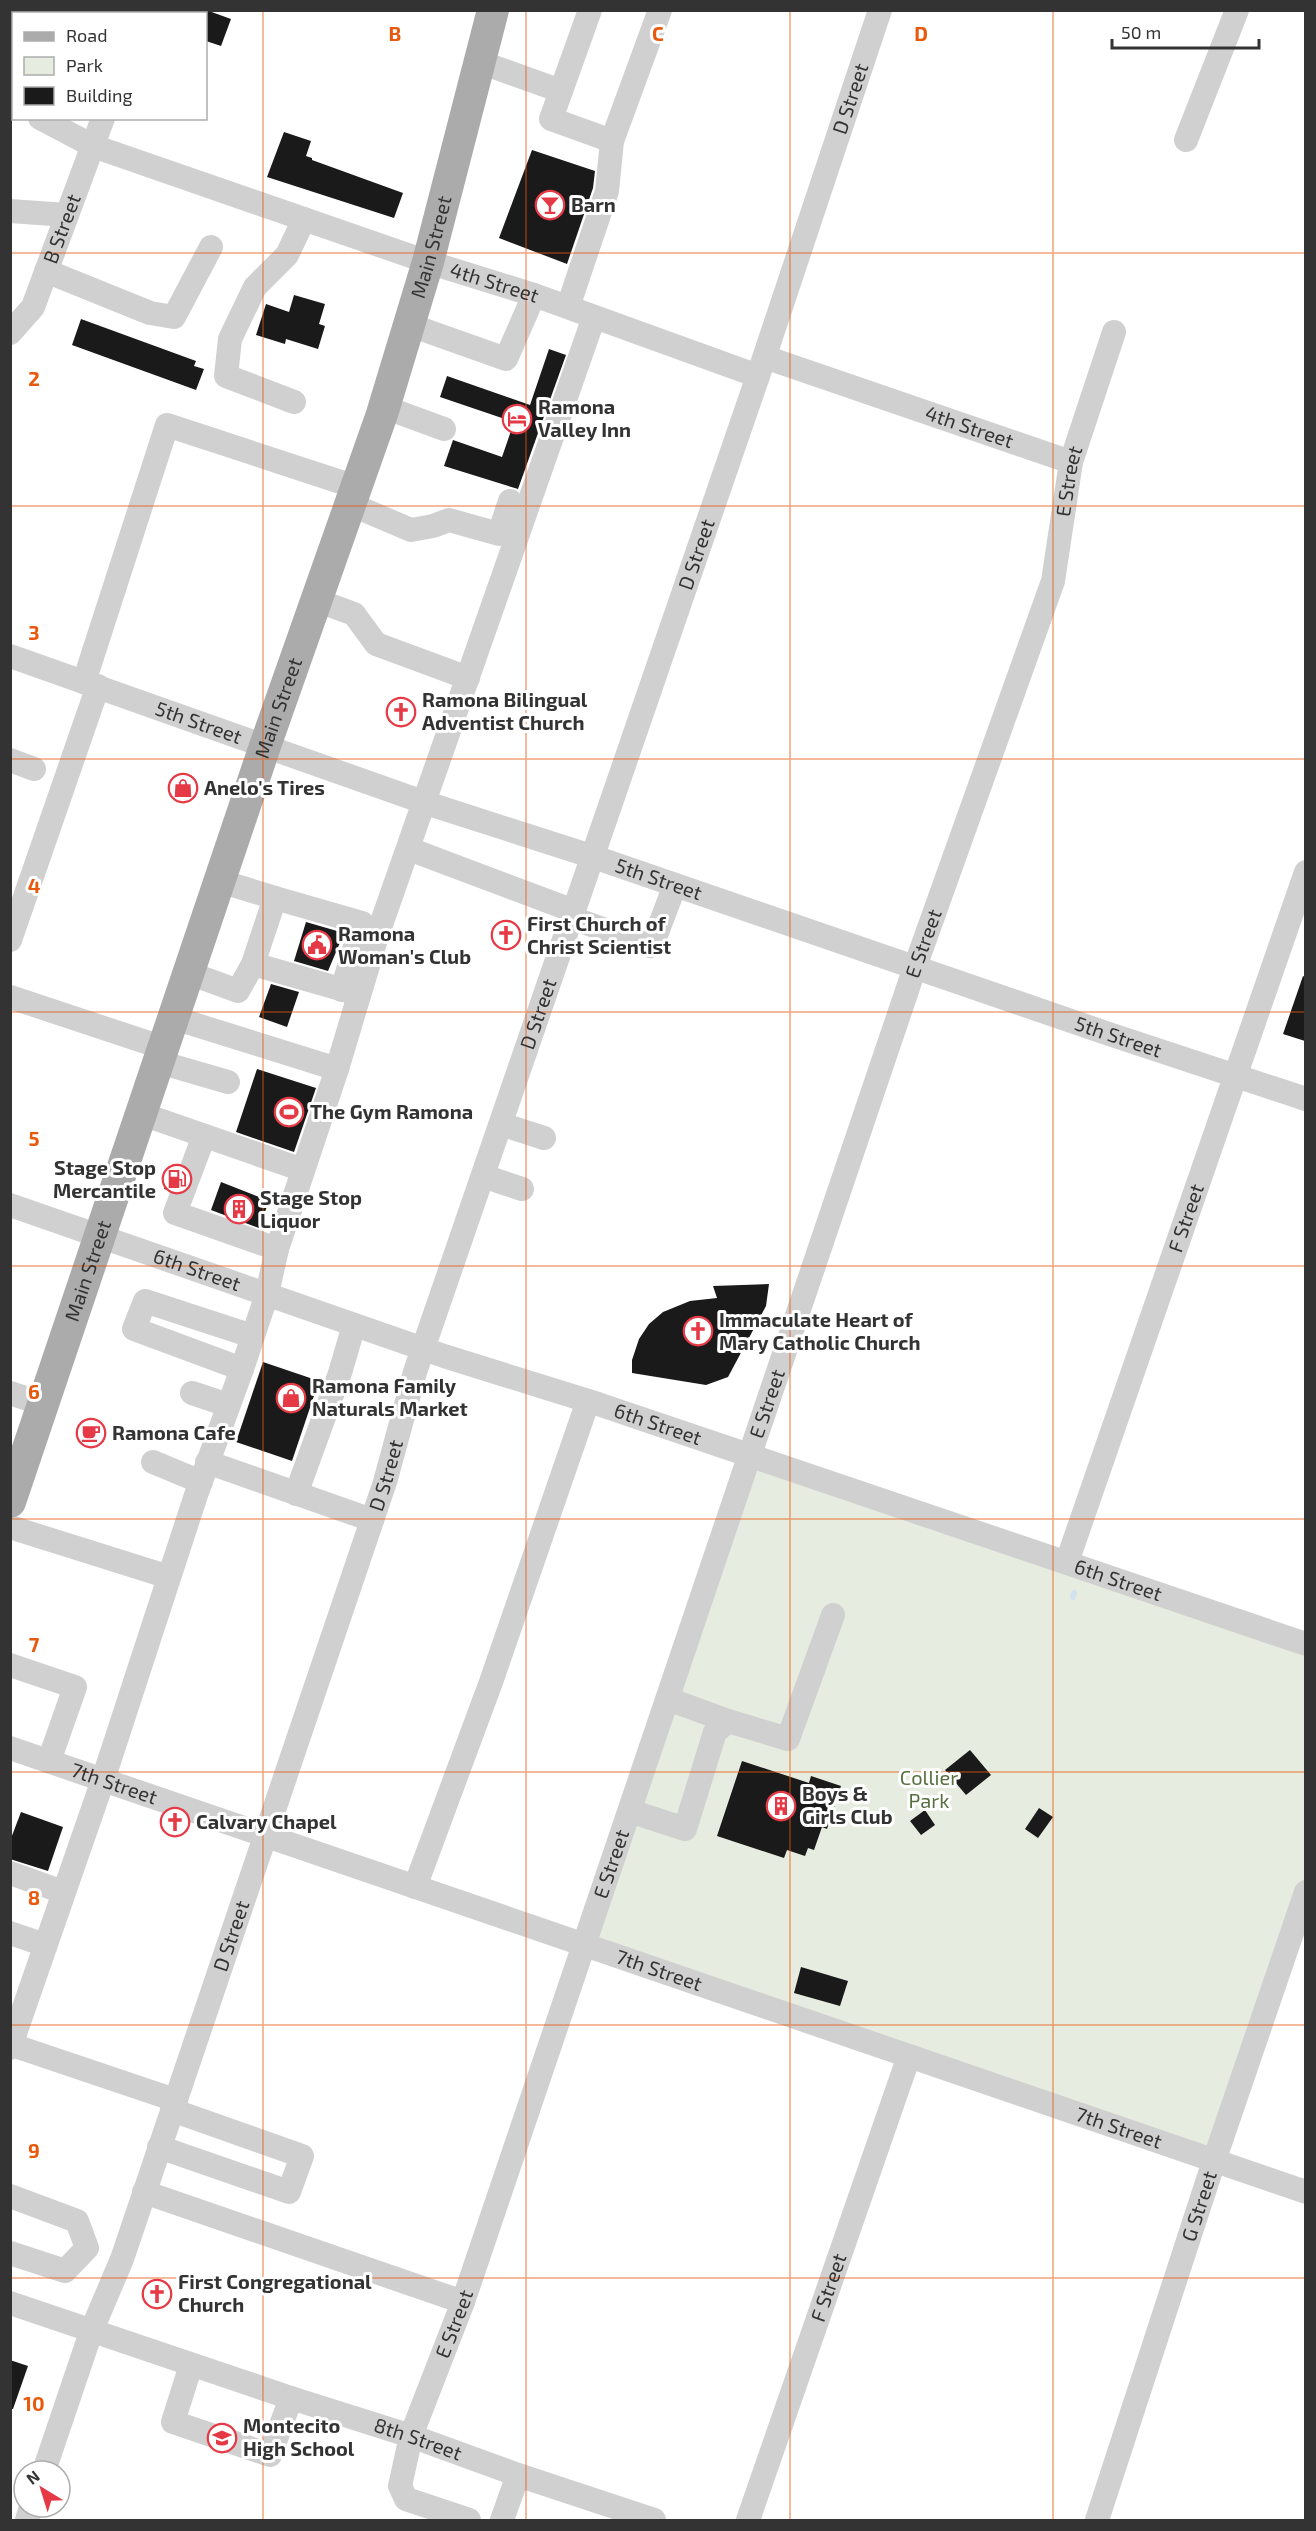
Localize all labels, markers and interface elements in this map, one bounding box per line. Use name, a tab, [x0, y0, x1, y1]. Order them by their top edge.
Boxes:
legend	[12, 12, 207, 120]
scale bar	[1112, 12, 1259, 50]
text: B	[389, 21, 401, 45]
text: C	[652, 21, 664, 45]
text: D	[914, 21, 928, 45]
text: 50 m	[1121, 21, 1161, 43]
text: Road	[66, 24, 107, 46]
text: Park	[66, 54, 103, 76]
street label: D Street	[826, 59, 873, 137]
text: Building	[66, 84, 133, 106]
bar icon: Barn	[534, 189, 566, 221]
street label: B Street	[37, 190, 85, 267]
place label: Barn	[571, 192, 616, 216]
street label: Main Street	[405, 193, 456, 301]
street label: 4th Street	[447, 257, 543, 307]
text: 2	[28, 366, 40, 390]
place label: Ramona Valley Inn	[538, 394, 631, 442]
street label: 4th Street	[922, 400, 1017, 453]
hotel icon: Ramona Valley Inn	[501, 403, 533, 435]
street label: E Street	[1050, 442, 1087, 518]
street label: D Street	[672, 515, 719, 593]
text: 3	[28, 620, 40, 644]
street label: Main Street	[249, 654, 306, 761]
place label: Ramona Bilingual Adventist Church	[422, 687, 588, 734]
street label: 5th Street	[152, 695, 246, 748]
church icon: Ramona Bilingual Adventist Church	[385, 696, 417, 728]
shop icon: Anelo's Tires	[167, 772, 199, 804]
place label: Anelo's Tires	[204, 775, 325, 799]
street label: 5th Street	[612, 852, 706, 904]
text: 4	[28, 873, 41, 897]
street label: E Street	[899, 905, 946, 981]
place label: First Church of Christ Scientist	[527, 911, 671, 958]
church icon: First Church of Christ Scientist	[490, 919, 522, 951]
place label: Ramona Woman's Club	[338, 921, 471, 968]
public building icon: Ramona Woman's Club	[301, 929, 333, 961]
street label: D Street	[514, 975, 561, 1052]
street label: 5th Street	[1072, 1010, 1165, 1062]
sports icon: The Gym Ramona	[273, 1096, 305, 1128]
place label: The Gym Ramona	[310, 1099, 473, 1124]
text: 5	[28, 1126, 40, 1150]
place label: Stage Stop Mercantile	[53, 1155, 156, 1202]
fuel station icon: Stage Stop Mercantile	[161, 1163, 193, 1195]
street label: F Street	[1162, 1180, 1208, 1255]
place label: Stage Stop Liquor	[260, 1185, 362, 1232]
building icon: Stage Stop Liquor	[223, 1193, 255, 1225]
street label: Main Street	[59, 1216, 115, 1324]
street label: 6th Street	[151, 1243, 245, 1295]
place label: Immaculate Heart of Mary Catholic Church	[719, 1307, 920, 1355]
church icon: Immaculate Heart of Mary Catholic Church	[682, 1315, 714, 1347]
street label: E Street	[743, 1365, 789, 1441]
place label: Ramona Family Naturals Market	[312, 1373, 468, 1420]
text: 6	[28, 1379, 40, 1403]
shop icon: Ramona Family Naturals Market	[275, 1382, 307, 1414]
street label: 6th Street	[611, 1397, 705, 1449]
cafe icon: Ramona Cafe	[75, 1417, 107, 1449]
place label: Ramona Cafe	[112, 1420, 236, 1444]
street label: D Street	[363, 1436, 407, 1514]
street label: 6th Street	[1072, 1553, 1166, 1605]
text: 7	[29, 1632, 40, 1656]
street label: 7th Street	[68, 1757, 161, 1809]
park label: Collier Park	[900, 1765, 958, 1812]
place label: Boys & Girls Club	[802, 1781, 893, 1828]
building icon: Boys & Girls Club	[765, 1790, 797, 1822]
church icon: Calvary Chapel	[159, 1806, 191, 1838]
place label: Calvary Chapel	[196, 1809, 337, 1834]
street label: E Street	[588, 1826, 633, 1901]
text: 8	[28, 1885, 40, 1909]
street label: D Street	[207, 1897, 254, 1974]
street label: 7th Street	[613, 1944, 706, 1995]
street label: 7th Street	[1073, 2101, 1166, 2153]
text: 9	[28, 2138, 40, 2162]
street label: G Street	[1176, 2167, 1221, 2244]
street label: F Street	[805, 2250, 851, 2325]
place label: First Congregational Church	[178, 2269, 372, 2316]
church icon: First Congregational Church	[141, 2278, 173, 2310]
street label: E Street	[429, 2286, 477, 2361]
text: 10	[23, 2391, 45, 2415]
street label: 8th Street	[371, 2412, 466, 2465]
place label: Montecito High School	[243, 2413, 355, 2460]
school or university icon: Montecito High School	[206, 2422, 238, 2454]
north arrow	[12, 2459, 72, 2519]
text: N	[22, 2466, 43, 2488]

